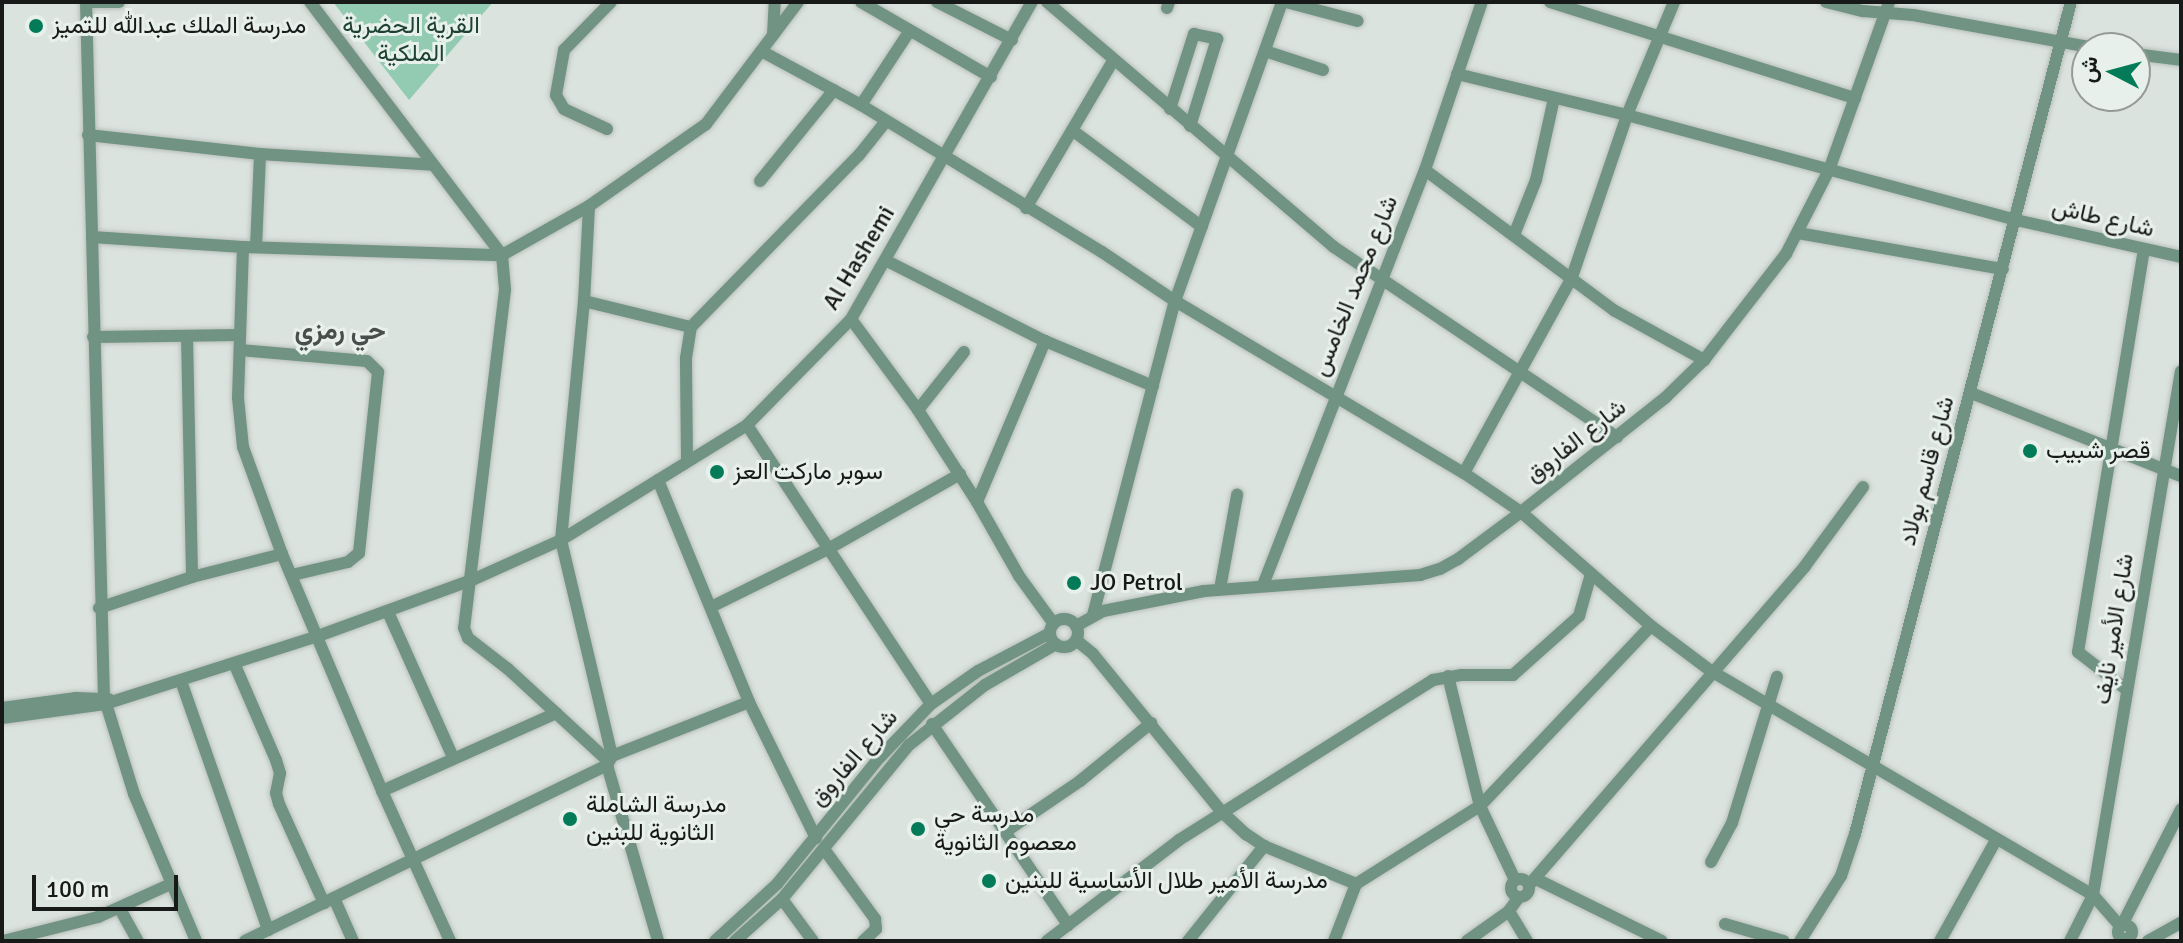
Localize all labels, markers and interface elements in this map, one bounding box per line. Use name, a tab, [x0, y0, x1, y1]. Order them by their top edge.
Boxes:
place label: مدرسة الملك عبدالله للتميز	[52, 12, 306, 40]
park label: القرية الحضرية الملكية	[342, 12, 480, 68]
marker: مدرسة الملك عبدالله للتميز	[27, 17, 45, 35]
north arrow	[2071, 32, 2151, 112]
text: ش	[2074, 55, 2103, 84]
street label: شارع محمد الخامس	[1306, 192, 1404, 380]
street label: شارع طاش	[2049, 192, 2157, 244]
street label: Al Hashemi	[817, 201, 901, 315]
district label: حي رمزي	[294, 316, 386, 348]
street label: شارع الفاروق	[1520, 393, 1632, 489]
street label: شارع قاسم بولاد	[1893, 393, 1961, 549]
place label: قصر شبيب	[2046, 437, 2150, 465]
marker: قصر شبيب	[2021, 442, 2039, 460]
place label: سوبر ماركت العز	[733, 458, 883, 486]
marker: سوبر ماركت العز	[708, 463, 726, 481]
street label: شارع الأمير نايف	[2088, 551, 2140, 707]
place label: JO Petrol	[1090, 569, 1183, 597]
marker: JO Petrol	[1065, 574, 1083, 592]
street label: شارع الفاروق	[804, 703, 904, 813]
place label: مدرسة الشاملة الثانوية للبنين	[586, 791, 726, 847]
place label: مدرسة حي معصوم الثانوية	[934, 801, 1077, 857]
marker: مدرسة الشاملة الثانوية للبنين	[561, 810, 579, 828]
marker: مدرسة حي معصوم الثانوية	[909, 820, 927, 838]
scale bar	[36, 859, 182, 909]
place label: مدرسة الأمير طلال الأساسية للبنين	[1005, 867, 1328, 895]
marker: مدرسة الأمير طلال الأساسية للبنين	[980, 872, 998, 890]
text: 100 m	[46, 874, 109, 904]

